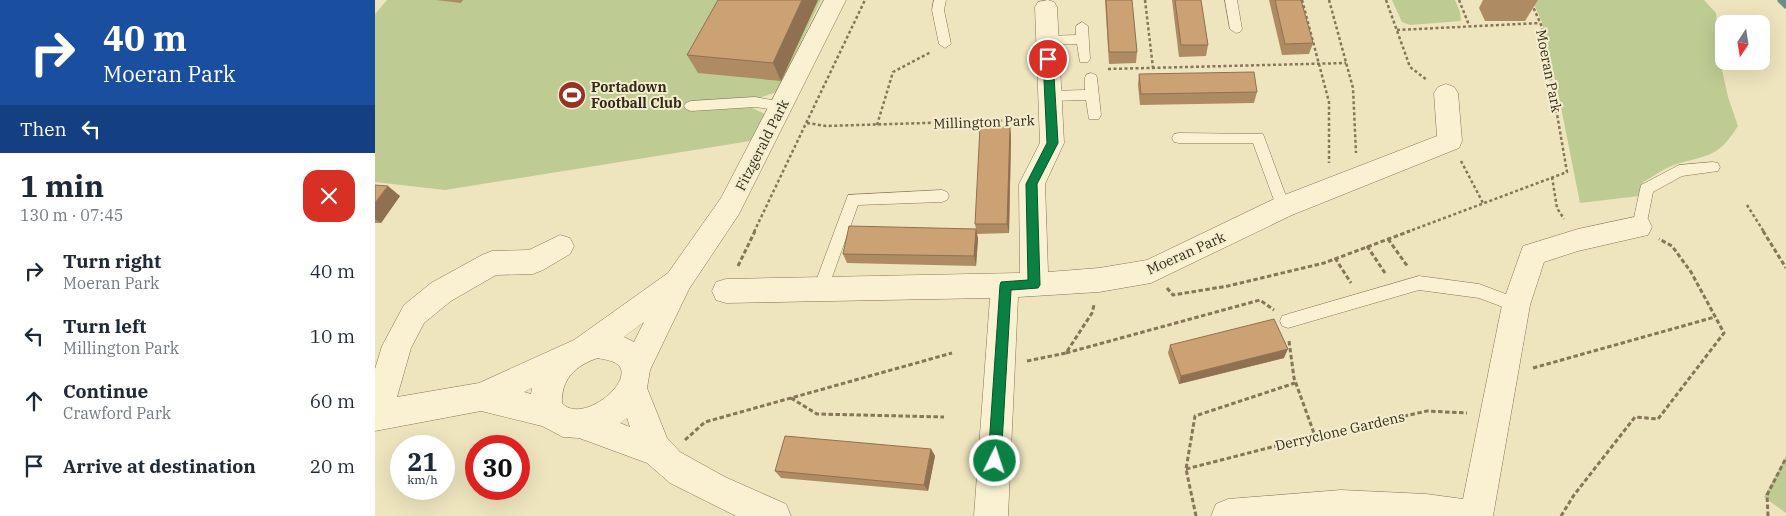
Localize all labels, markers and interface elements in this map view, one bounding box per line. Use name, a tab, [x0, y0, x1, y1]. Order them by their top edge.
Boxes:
text: 40 m	[103, 15, 187, 61]
north arrow	[1715, 15, 1770, 70]
map controls	[1715, 15, 1770, 70]
icon: right	[20, 20, 85, 85]
street label: Moeran Park	[1532, 28, 1566, 115]
pin	[1027, 38, 1069, 80]
icon: arrive	[1034, 45, 1062, 73]
text: Moeran Park	[103, 59, 236, 88]
place label: Portadown Football Club	[591, 78, 682, 112]
sports icon: Portadown Football Club	[557, 80, 587, 110]
street label: Fitzgerald Park	[731, 96, 793, 194]
street label: Millington Park	[933, 111, 1036, 133]
icon: left	[77, 115, 105, 143]
text: Then	[20, 117, 67, 141]
text: 1 min	[20, 166, 104, 205]
button: close	[303, 170, 355, 222]
text: 130 m · 07:45	[20, 205, 123, 225]
street label: Moeran Park	[1144, 227, 1229, 278]
text: Turn right	[63, 249, 161, 273]
icon: right	[20, 257, 48, 285]
text: 40 m	[310, 259, 355, 283]
text: Moeran Park	[63, 273, 159, 293]
text: Turn left	[63, 314, 146, 338]
icon: left	[20, 322, 48, 350]
text: 10 m	[310, 324, 355, 348]
text: Millington Park	[63, 338, 179, 358]
text: Continue	[63, 379, 148, 403]
icon: ahead	[20, 387, 48, 415]
text: 60 m	[310, 389, 355, 413]
text: Crawford Park	[63, 403, 171, 423]
street label: Derryclone Gardens	[1273, 407, 1407, 455]
position arrow	[968, 434, 1020, 486]
speed limit sign: 30	[465, 435, 530, 500]
text: 21	[407, 445, 438, 478]
icon: arrive	[20, 452, 48, 480]
text: Arrive at destination	[63, 454, 256, 478]
text: 20 m	[310, 454, 355, 478]
text: km/h	[407, 472, 438, 487]

